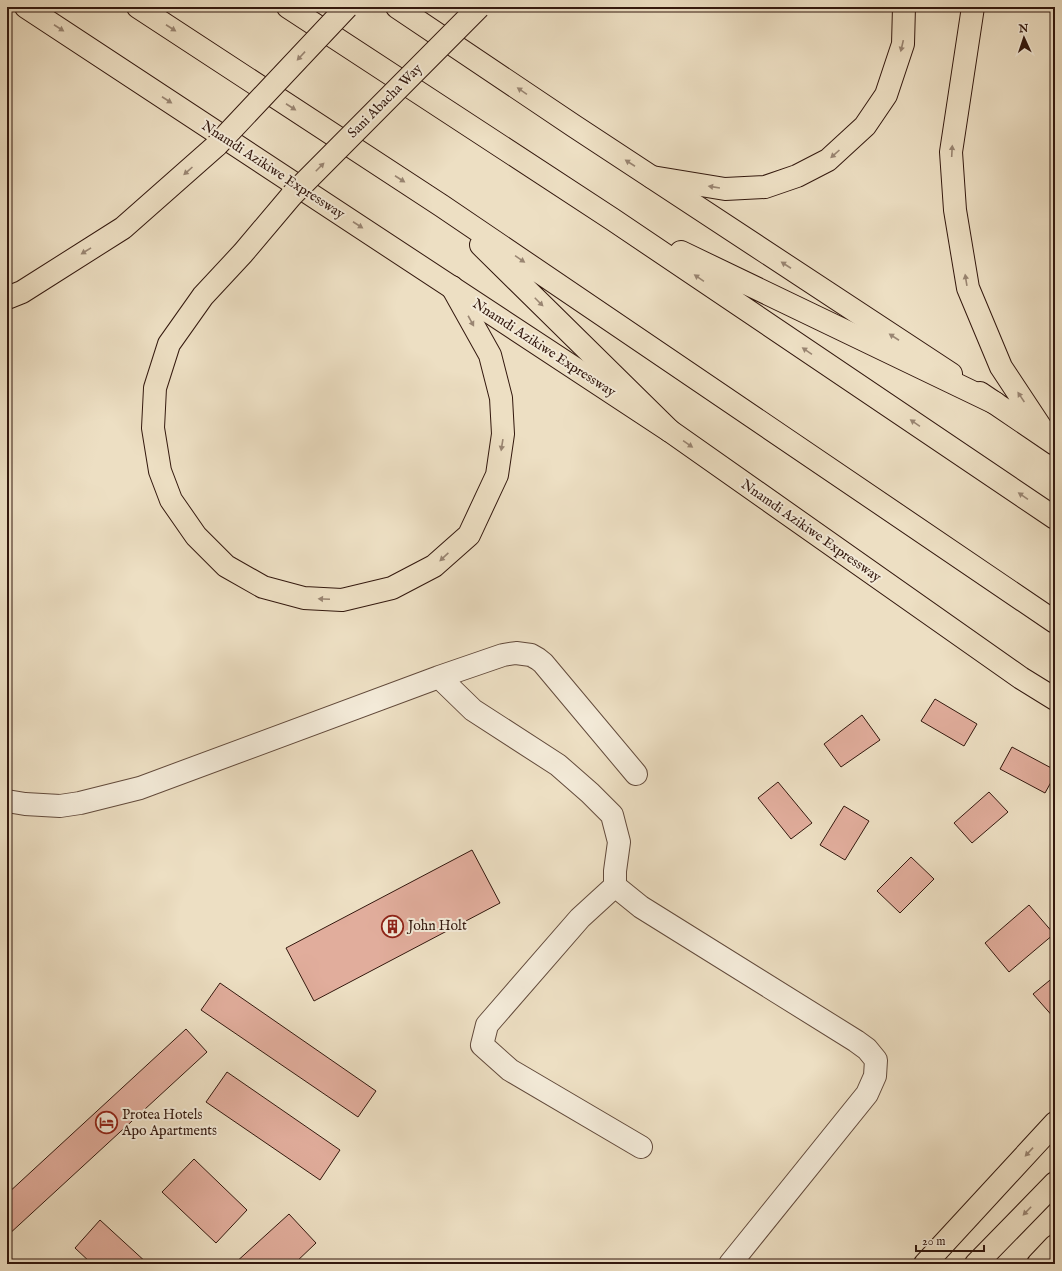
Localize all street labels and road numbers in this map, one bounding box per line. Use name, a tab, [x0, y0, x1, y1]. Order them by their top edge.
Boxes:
street label: Sani Abacha Way	[344, 60, 426, 142]
street label: Nnamdi Azikiwe Expressway	[198, 117, 348, 223]
street label: Nnamdi Azikiwe Expressway	[469, 295, 619, 401]
street label: Nnamdi Azikiwe Expressway	[737, 476, 885, 586]

